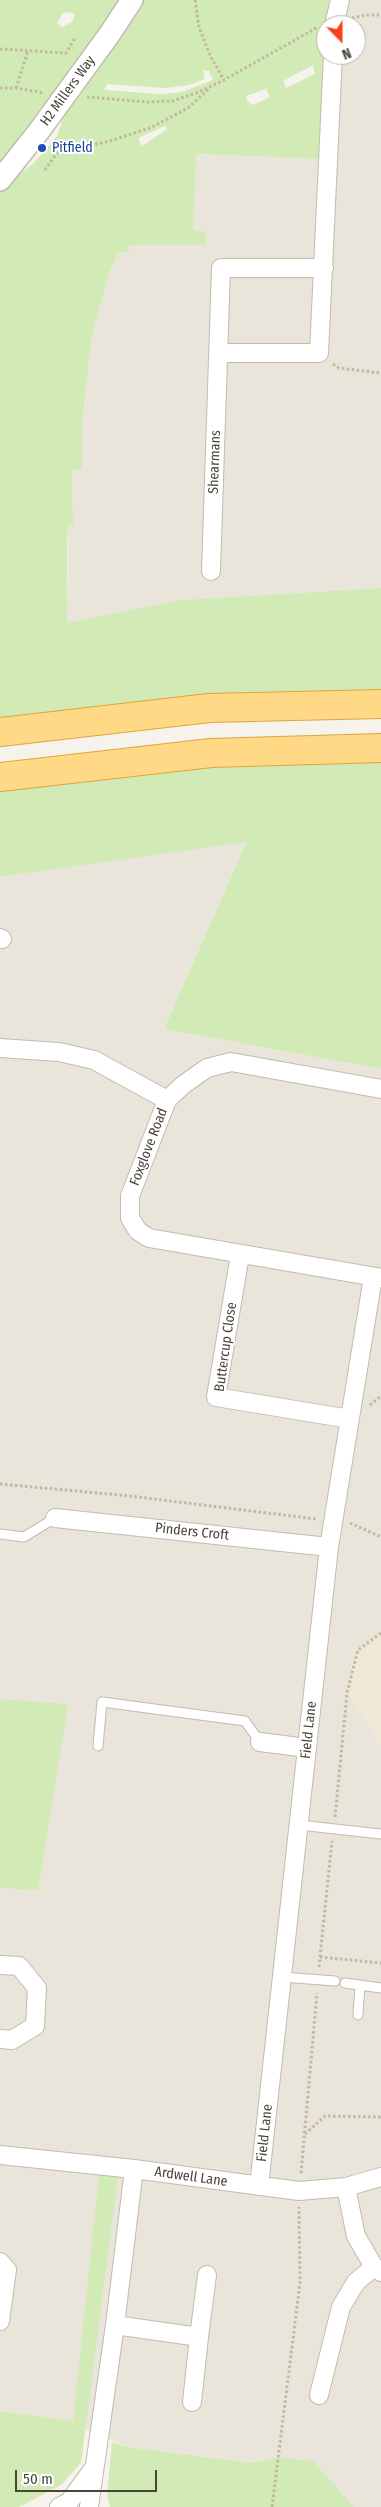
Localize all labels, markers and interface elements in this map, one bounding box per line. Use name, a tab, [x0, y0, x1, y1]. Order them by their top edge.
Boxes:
north arrow	[316, 15, 366, 65]
text: N	[339, 44, 354, 63]
street label: H2 Millers Way	[37, 53, 99, 129]
place label: Pitfield	[52, 140, 93, 156]
marker: Pitfield	[36, 142, 48, 154]
street label: Shearmans	[205, 430, 225, 494]
street label: Foxglove Road	[126, 1106, 172, 1188]
street label: Buttercup Close	[211, 1301, 241, 1393]
street label: Pinders Croft	[154, 1520, 230, 1544]
street label: Field Lane	[298, 1700, 320, 1760]
street label: Field Lane	[254, 2103, 276, 2163]
street label: Ardwell Lane	[153, 2164, 229, 2190]
scale bar	[18, 2460, 160, 2492]
text: 50 m	[23, 2470, 53, 2488]

